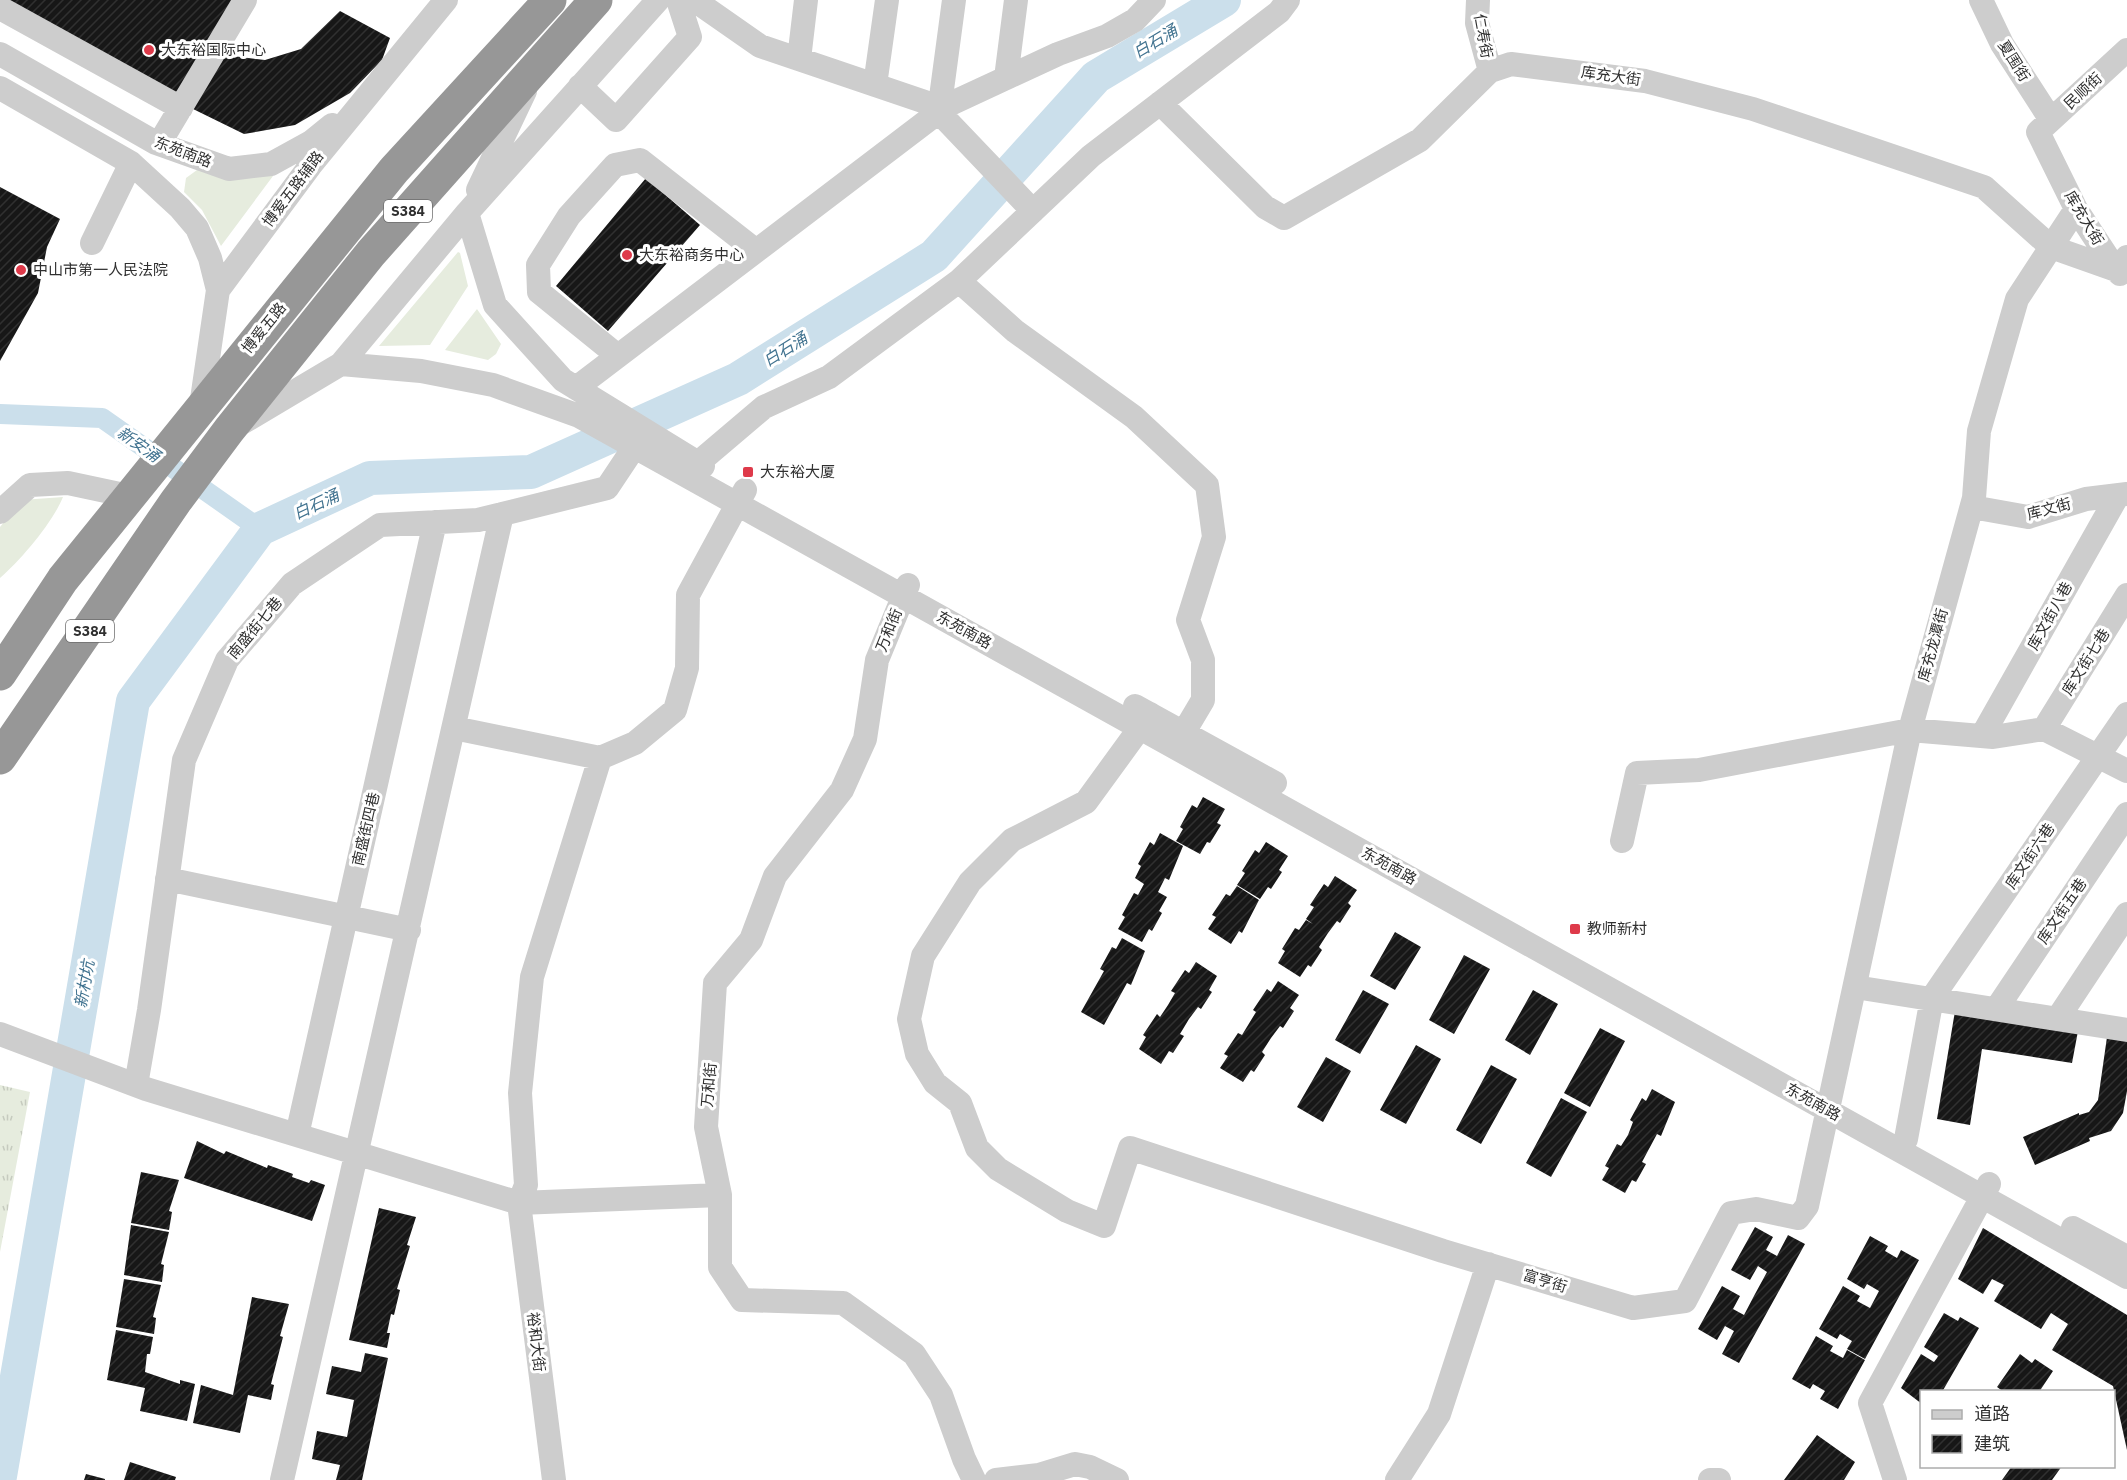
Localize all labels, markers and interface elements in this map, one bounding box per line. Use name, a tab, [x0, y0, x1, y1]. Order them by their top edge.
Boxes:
street label: 仁寿街	[1470, 12, 1497, 60]
water label: 白石涌	[1129, 19, 1182, 62]
street label: 夏围街	[1994, 37, 2034, 85]
place label: 大东裕国际中心	[161, 40, 266, 59]
marker: 大东裕国际中心	[142, 43, 156, 57]
street label: 库充大街	[1580, 62, 1642, 89]
street label: 民顺街	[2060, 68, 2106, 113]
street label: 东苑南路	[152, 132, 215, 171]
street label: 博爱五路辅路	[258, 147, 327, 230]
street label: 库充大街	[2061, 187, 2108, 248]
road number: S384	[384, 200, 432, 222]
place label: 大东裕商务中心	[639, 245, 744, 264]
marker: 大东裕商务中心	[620, 248, 634, 262]
place label: 中山市第一人民法院	[33, 260, 168, 279]
marker: 中山市第一人民法院	[14, 263, 28, 277]
street label: 博爱五路	[237, 298, 290, 357]
water label: 白石涌	[759, 327, 812, 370]
water label: 新安涌	[114, 422, 166, 467]
place label: 大东裕大厦	[760, 462, 835, 481]
marker: 大东裕大厦	[741, 465, 755, 479]
water label: 白石涌	[290, 484, 344, 523]
street label: 库文街	[2025, 494, 2073, 524]
street label: 库文街八巷	[2023, 578, 2076, 653]
street label: 南盛街七巷	[223, 593, 286, 663]
street label: 万和街	[871, 605, 906, 654]
street label: 库充龙潭街	[1914, 606, 1951, 684]
street label: 东苑南路	[933, 607, 995, 652]
road number: S384	[66, 620, 114, 642]
street label: 库文街七巷	[2058, 625, 2114, 699]
street label: 南盛街四巷	[348, 790, 383, 868]
street label: 库文街六巷	[2001, 819, 2058, 892]
street label: 东苑南路	[1358, 843, 1420, 888]
street label: 库文街五巷	[2033, 874, 2090, 947]
place label: 教师新村	[1587, 919, 1647, 938]
marker: 教师新村	[1568, 922, 1582, 936]
water label: 新村坑	[70, 957, 98, 1009]
street label: 万和街	[697, 1062, 720, 1108]
street label: 东苑南路	[1782, 1079, 1844, 1124]
street label: 富亨街	[1521, 1265, 1569, 1296]
street label: 裕和大街	[523, 1311, 550, 1373]
legend	[1920, 1390, 2115, 1468]
text: 道路	[1974, 1402, 2010, 1425]
text: 建筑	[1974, 1432, 2010, 1455]

